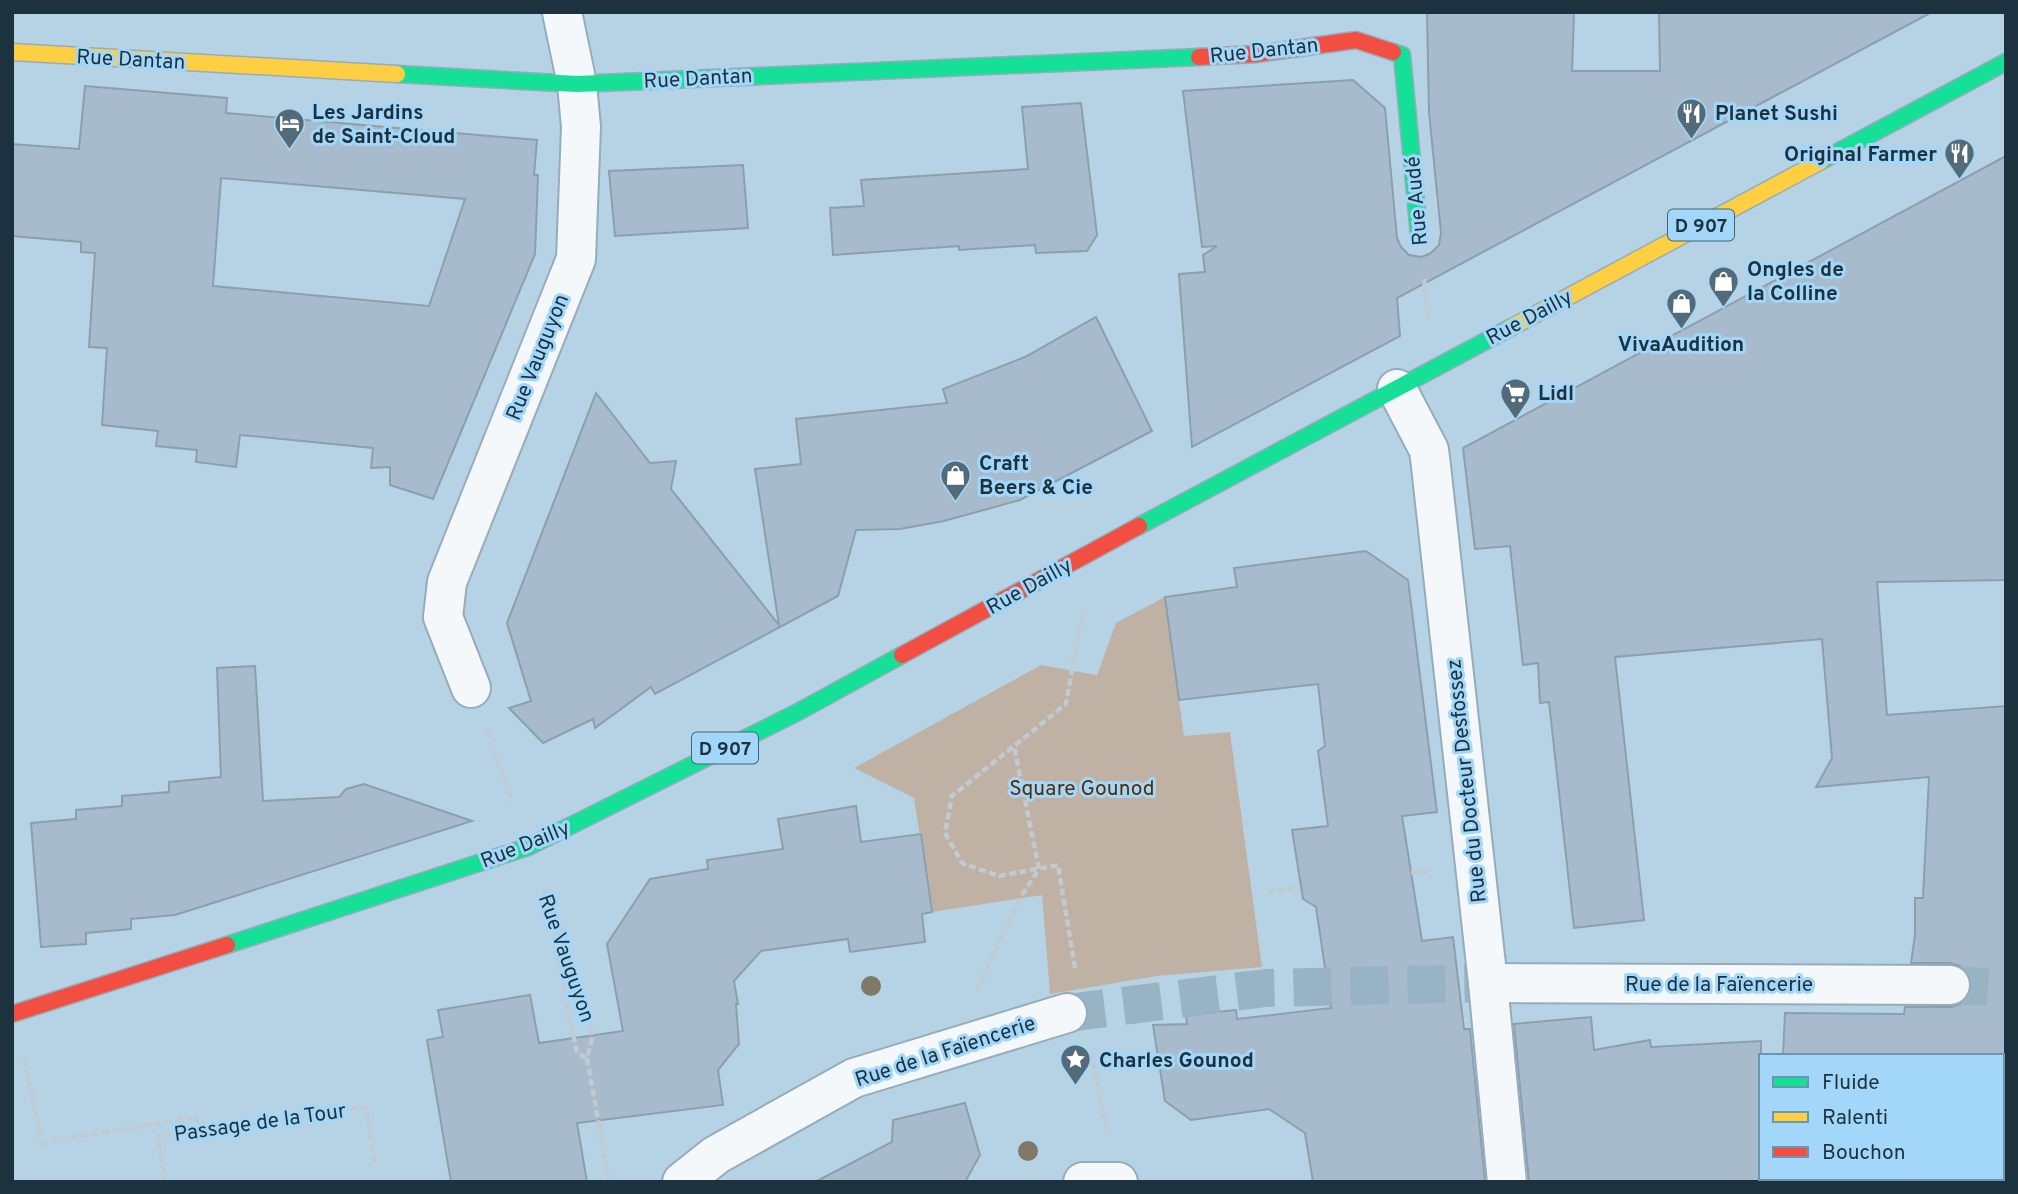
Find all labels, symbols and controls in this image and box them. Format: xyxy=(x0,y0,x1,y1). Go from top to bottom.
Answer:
street label: Rue Dantan xyxy=(1208,32,1320,71)
street label: Rue Dantan xyxy=(76,44,186,77)
street label: Rue Dantan xyxy=(643,63,753,96)
restaurant icon: Planet Sushi xyxy=(1675,96,1709,140)
place label: Les Jardins de Saint-Cloud xyxy=(312,100,455,151)
place label: Planet Sushi xyxy=(1715,101,1838,128)
hotel icon: Les Jardins de Saint-Cloud xyxy=(272,107,306,151)
restaurant icon: Original Farmer xyxy=(1943,137,1977,181)
place label: Original Farmer xyxy=(1784,142,1937,169)
street label: Rue Audé xyxy=(1400,155,1435,247)
road number: D 907 xyxy=(1668,210,1734,241)
place label: Ongles de la Colline xyxy=(1747,257,1844,308)
shop icon: Ongles de la Colline xyxy=(1707,264,1741,308)
street label: Rue Dailly xyxy=(1482,284,1578,352)
shop icon: VivaAudition xyxy=(1664,287,1698,331)
street label: Rue Vauguyon xyxy=(501,290,576,425)
place label: VivaAudition xyxy=(1618,332,1744,359)
supermarket icon: Lidl xyxy=(1498,376,1532,420)
place label: Lidl xyxy=(1538,381,1574,408)
place label: Craft Beers & Cie xyxy=(979,451,1093,502)
shop icon: Craft Beers & Cie xyxy=(939,458,973,502)
street label: Rue Dailly xyxy=(982,553,1077,622)
street label: Rue du Docteur Desfossez xyxy=(1441,658,1494,904)
road number: D 907 xyxy=(692,733,758,764)
park label: Square Gounod xyxy=(1009,776,1155,803)
street label: Rue Dailly xyxy=(477,815,574,876)
street label: Rue Vauguyon xyxy=(531,891,600,1026)
street label: Rue de la Faïencerie xyxy=(1625,972,1813,999)
street label: Rue de la Faïencerie xyxy=(852,1011,1039,1094)
place icon: Charles Gounod xyxy=(1059,1043,1093,1087)
place label: Charles Gounod xyxy=(1099,1048,1254,1075)
legend xyxy=(1759,1054,2004,1180)
text: Fluide xyxy=(1822,1070,1880,1097)
street label: Passage de la Tour xyxy=(172,1098,348,1149)
text: Ralenti xyxy=(1822,1105,1888,1132)
text: Bouchon xyxy=(1822,1140,1905,1167)

